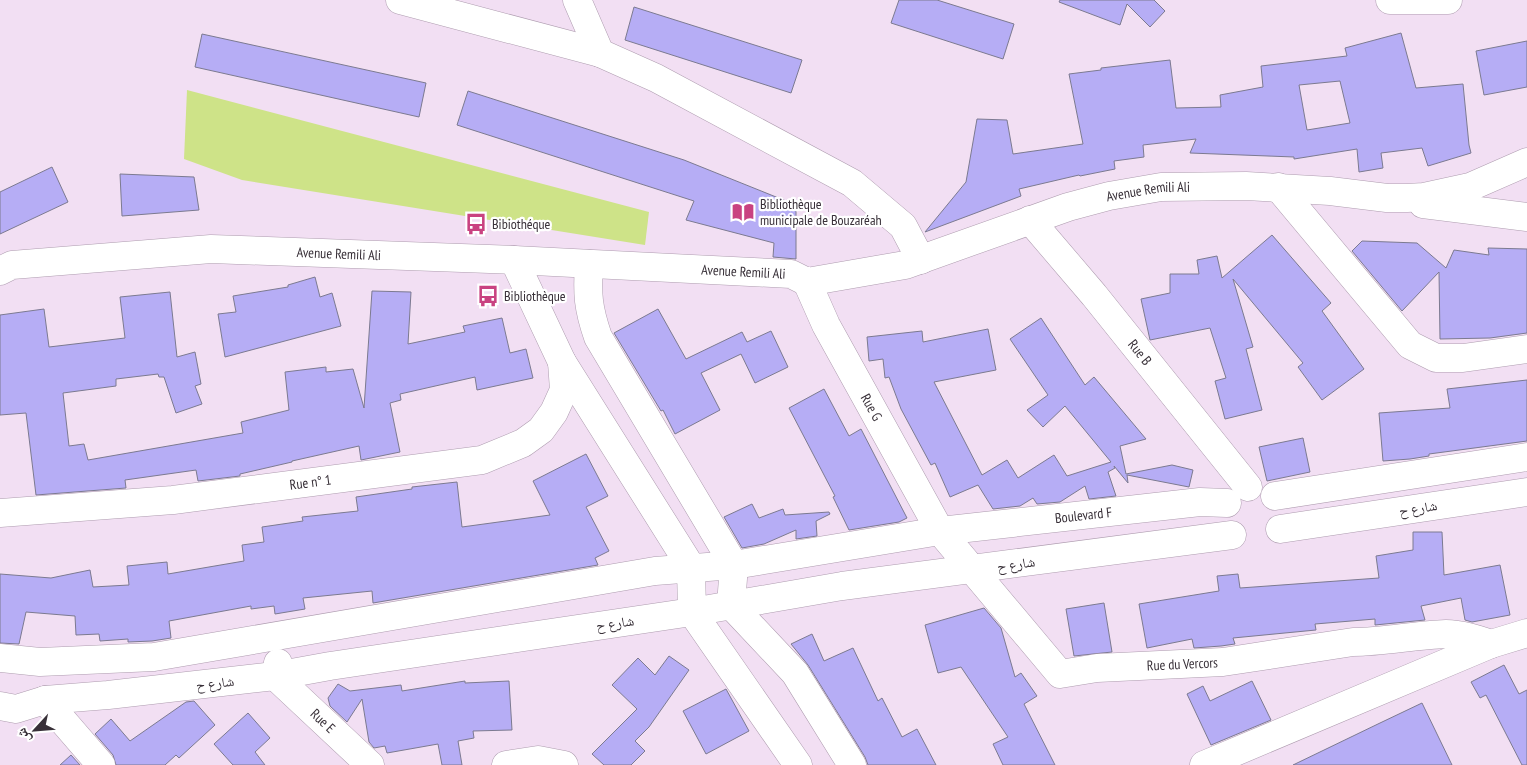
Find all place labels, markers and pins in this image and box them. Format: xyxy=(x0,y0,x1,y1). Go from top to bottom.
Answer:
place label: Bibliothèque municipale de Bouzaréah xyxy=(760,195,882,229)
library icon: Bibliothèque municipale de Bouzaréah xyxy=(730,199,756,225)
bus stop icon: Bibiothéque xyxy=(463,211,489,237)
place label: Bibiothéque xyxy=(492,215,551,233)
bus stop icon: Bibliothèque xyxy=(475,283,501,309)
place label: Bibliothèque xyxy=(504,287,566,305)

